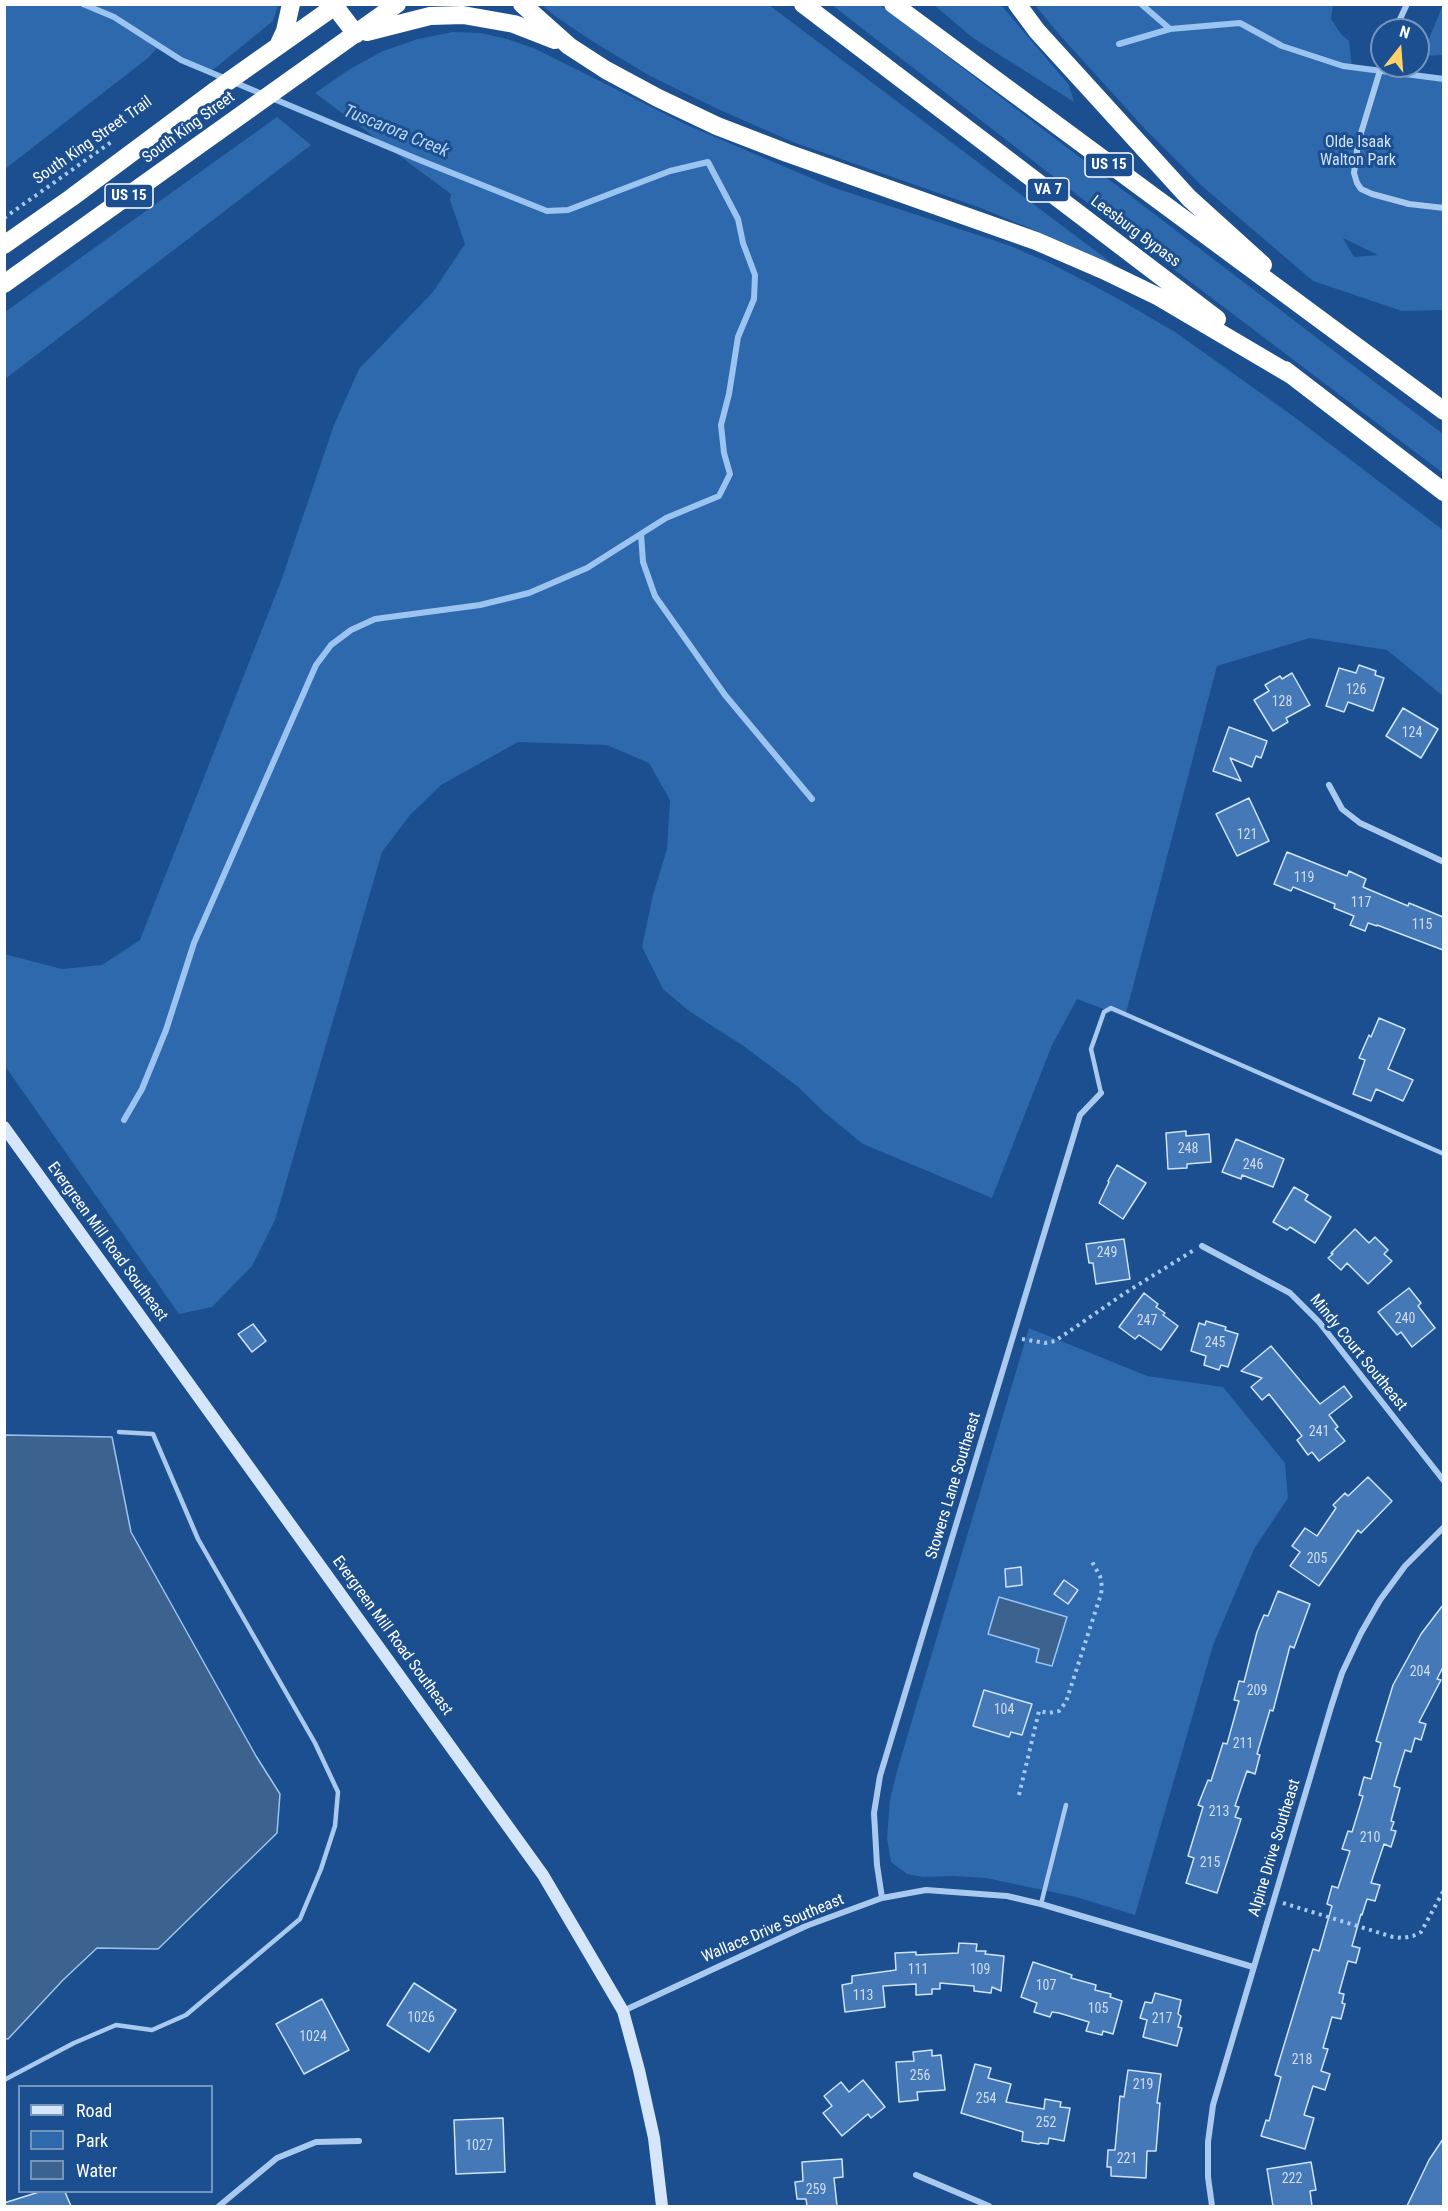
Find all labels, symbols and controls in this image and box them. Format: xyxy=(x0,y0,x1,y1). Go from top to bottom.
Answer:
north arrow xyxy=(1370,18,1430,78)
text: N xyxy=(1397,22,1412,43)
street label: South King Street xyxy=(139,88,239,168)
street label: South King Street Trail xyxy=(30,93,156,189)
water label: Tuscarora Creek xyxy=(340,101,452,163)
park label: Olde Isaak Walton Park xyxy=(1320,133,1396,171)
road number: US 15 xyxy=(1085,153,1133,177)
road number: VA 7 xyxy=(1027,178,1069,202)
road number: US 15 xyxy=(105,184,153,208)
street label: Leesburg Bypass xyxy=(1086,192,1184,272)
house number: 126 xyxy=(1346,682,1366,698)
house number: 128 xyxy=(1272,694,1292,710)
house number: 124 xyxy=(1402,725,1422,741)
house number: 121 xyxy=(1237,827,1257,843)
house number: 119 xyxy=(1294,870,1314,886)
house number: 117 xyxy=(1351,895,1371,911)
house number: 115 xyxy=(1412,917,1432,933)
house number: 248 xyxy=(1178,1141,1198,1157)
house number: 246 xyxy=(1243,1157,1263,1173)
street label: Evergreen Mill Road Southeast xyxy=(43,1159,171,1325)
house number: 249 xyxy=(1097,1245,1117,1261)
street label: Mindy Court Southeast xyxy=(1305,1291,1411,1415)
house number: 240 xyxy=(1395,1311,1415,1327)
house number: 247 xyxy=(1137,1313,1157,1329)
house number: 245 xyxy=(1205,1335,1225,1351)
street label: Stowers Lane Southeast xyxy=(923,1410,985,1562)
house number: 241 xyxy=(1309,1424,1329,1440)
house number: 205 xyxy=(1307,1551,1327,1567)
street label: Evergreen Mill Road Southeast xyxy=(328,1553,456,1719)
house number: 204 xyxy=(1410,1664,1430,1680)
house number: 209 xyxy=(1247,1683,1267,1699)
house number: 104 xyxy=(994,1702,1014,1718)
house number: 211 xyxy=(1233,1736,1253,1752)
street label: Alpine Drive Southeast xyxy=(1245,1777,1305,1919)
house number: 213 xyxy=(1209,1804,1229,1820)
house number: 210 xyxy=(1360,1830,1380,1846)
house number: 215 xyxy=(1200,1855,1220,1871)
street label: Wallace Drive Southeast xyxy=(699,1890,847,1968)
house number: 111 xyxy=(908,1962,928,1978)
house number: 109 xyxy=(970,1962,990,1978)
house number: 107 xyxy=(1036,1978,1056,1994)
house number: 113 xyxy=(853,1988,873,2004)
house number: 105 xyxy=(1088,2001,1108,2017)
house number: 1026 xyxy=(407,2010,435,2026)
house number: 217 xyxy=(1152,2011,1172,2027)
house number: 1024 xyxy=(299,2029,327,2045)
house number: 218 xyxy=(1292,2052,1312,2068)
house number: 256 xyxy=(910,2068,930,2084)
house number: 219 xyxy=(1133,2077,1153,2093)
legend xyxy=(18,2085,213,2193)
house number: 254 xyxy=(976,2091,996,2107)
text: Road xyxy=(76,2100,112,2121)
house number: 252 xyxy=(1036,2115,1056,2131)
text: Park xyxy=(76,2130,108,2151)
house number: 1027 xyxy=(465,2138,493,2154)
house number: 221 xyxy=(1117,2151,1137,2167)
text: Water xyxy=(76,2160,117,2181)
house number: 222 xyxy=(1282,2171,1302,2187)
house number: 259 xyxy=(806,2182,826,2198)

